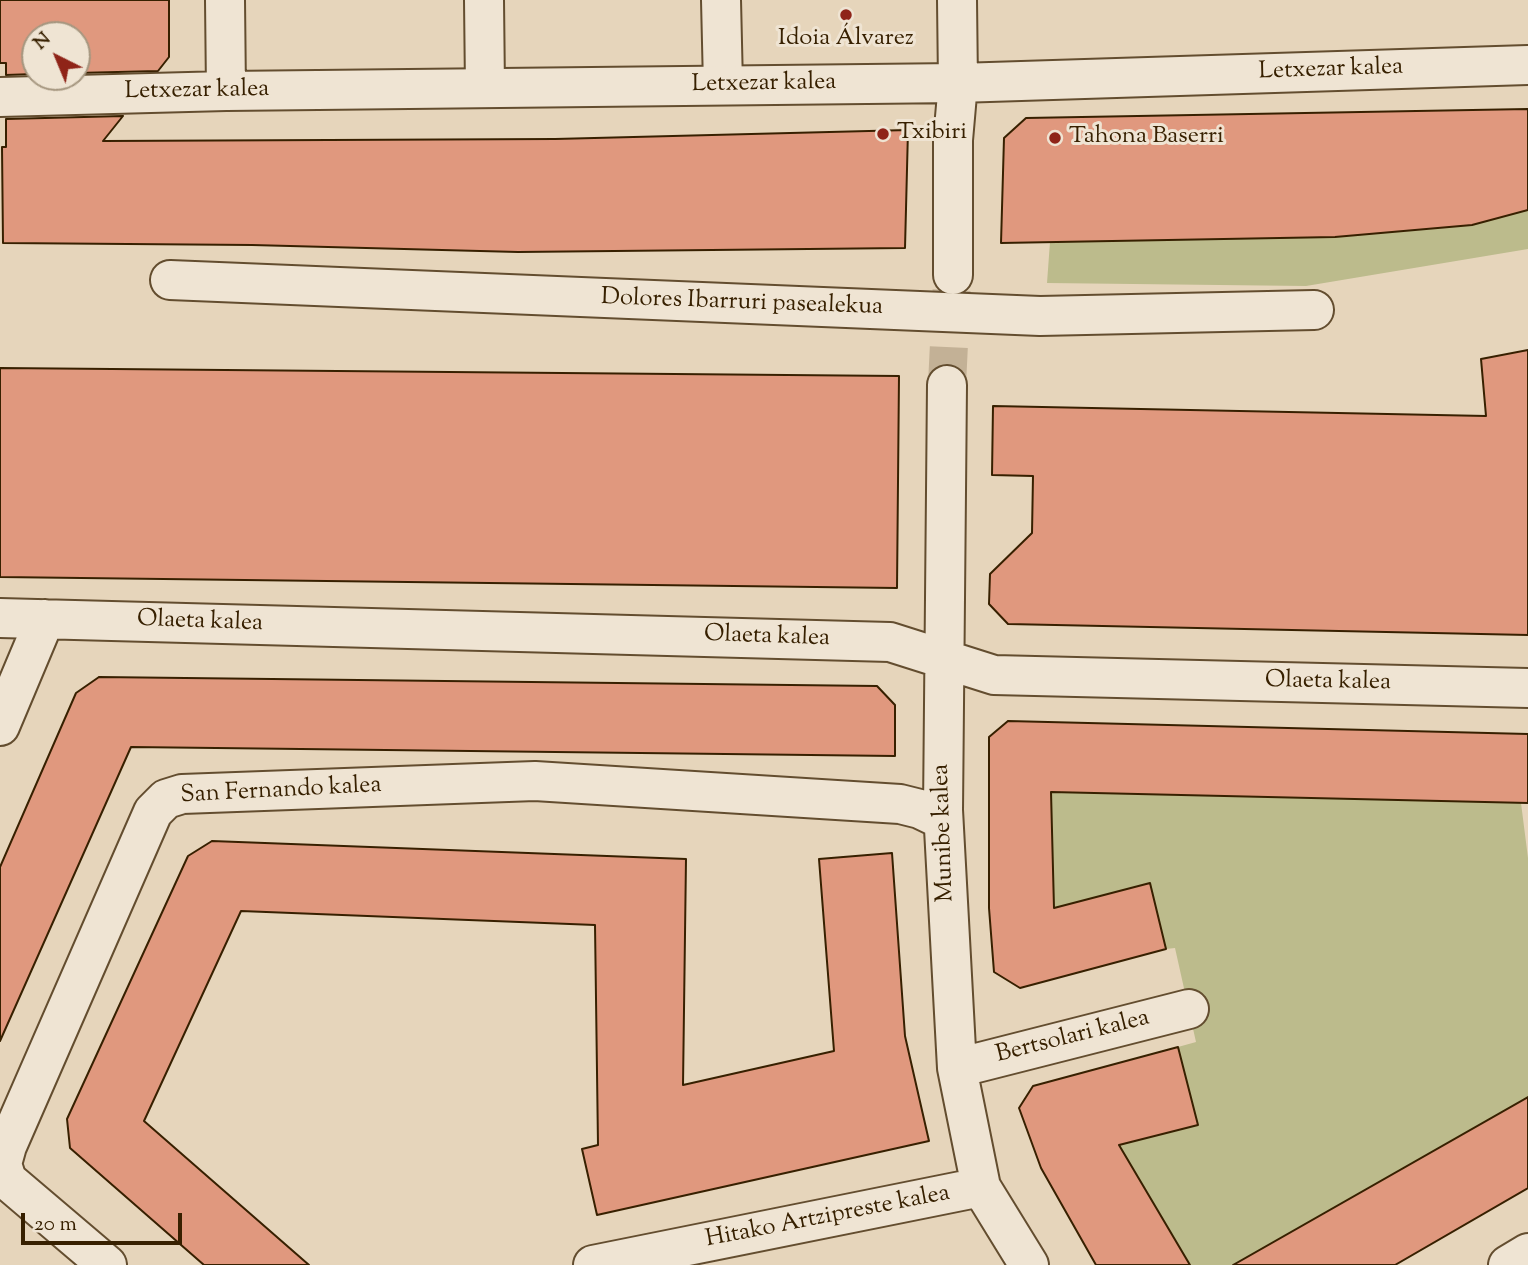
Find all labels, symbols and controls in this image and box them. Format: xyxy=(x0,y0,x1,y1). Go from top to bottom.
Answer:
marker: Idoia Álvarez xyxy=(838,7,854,23)
north arrow xyxy=(21,21,91,91)
place label: Idoia Álvarez xyxy=(778,26,914,54)
text: N xyxy=(28,27,57,57)
street label: Letxezar kalea xyxy=(1258,54,1404,88)
street label: Letxezar kalea xyxy=(691,69,837,101)
street label: Letxezar kalea xyxy=(124,76,270,108)
place label: Txibiri xyxy=(897,120,967,148)
place label: Tahona Baserri xyxy=(1069,124,1224,152)
marker: Txibiri xyxy=(875,126,891,142)
marker: Tahona Baserri xyxy=(1047,130,1063,146)
street label: Dolores Ibarruri pasealekua xyxy=(600,285,884,323)
street label: Olaeta kalea xyxy=(136,606,264,640)
street label: Olaeta kalea xyxy=(703,621,831,655)
street label: Olaeta kalea xyxy=(1265,668,1391,698)
street label: Munibe kalea xyxy=(928,763,962,903)
street label: San Fernando kalea xyxy=(180,772,382,812)
street label: Bertsolari kalea xyxy=(993,1005,1153,1071)
street label: Hitako Artzipreste kalea xyxy=(703,1180,953,1256)
scale bar xyxy=(24,1198,186,1242)
text: 20 m xyxy=(34,1210,77,1240)

